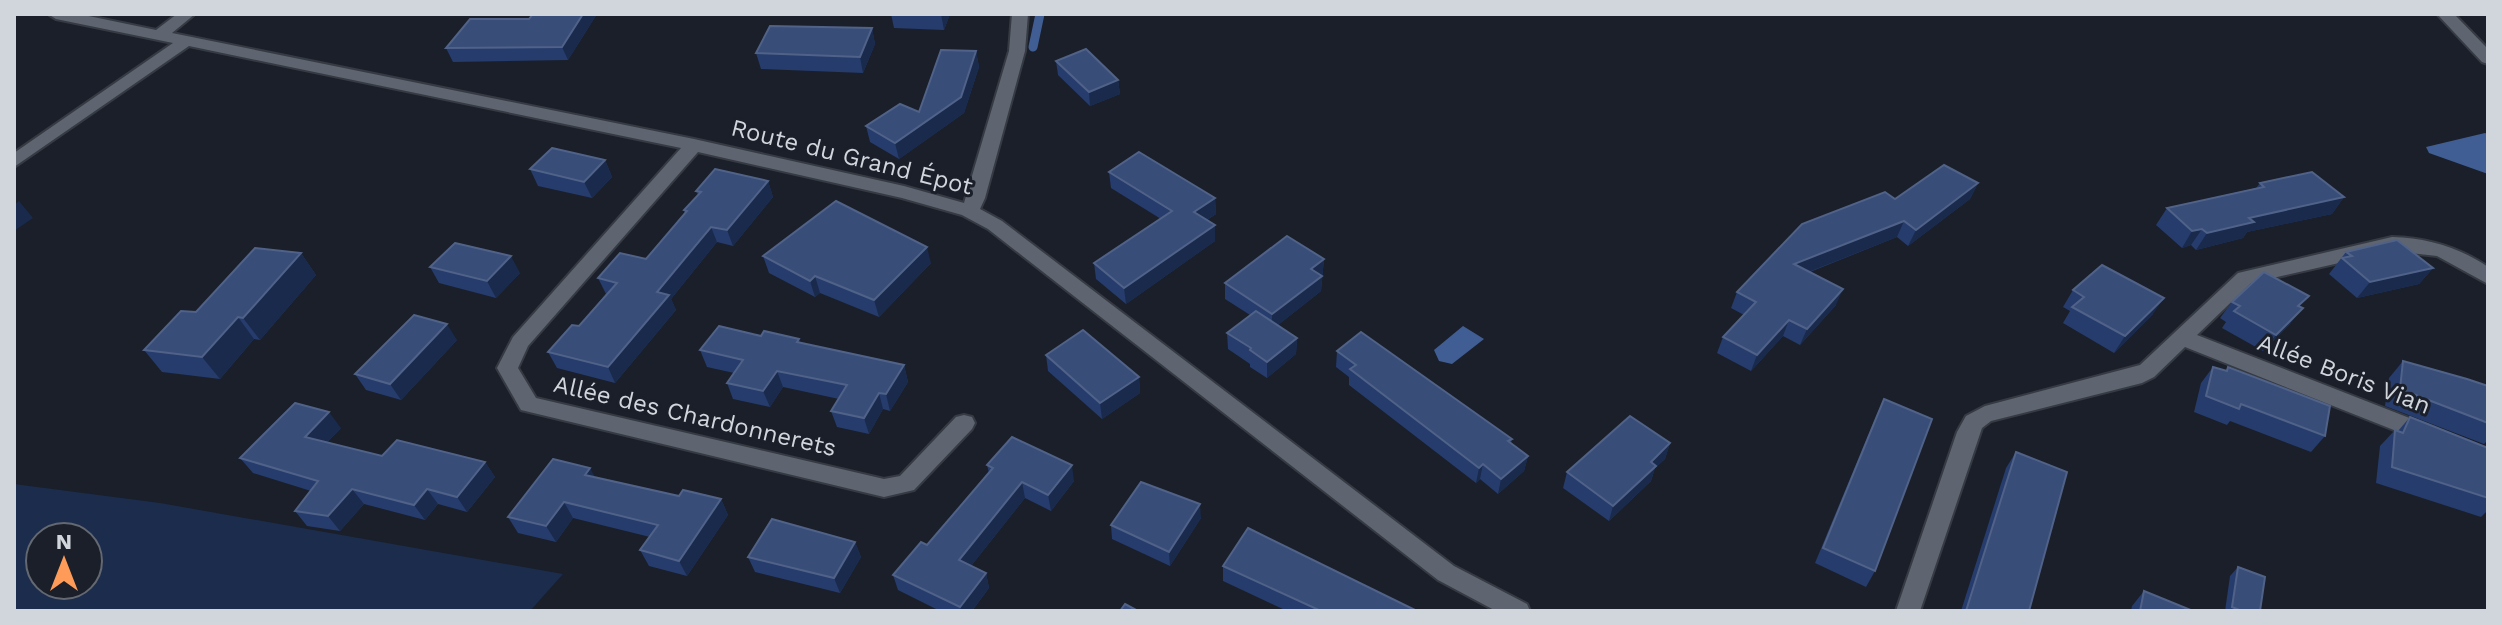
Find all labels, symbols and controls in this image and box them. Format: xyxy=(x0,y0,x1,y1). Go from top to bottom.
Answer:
street label: Route du Grand Épot xyxy=(728,113,976,201)
street label: Allée Boris Vian xyxy=(2254,328,2434,420)
street label: Allée des Chardonnerets xyxy=(551,370,839,462)
north arrow xyxy=(24,521,104,601)
text: N xyxy=(56,529,72,554)

